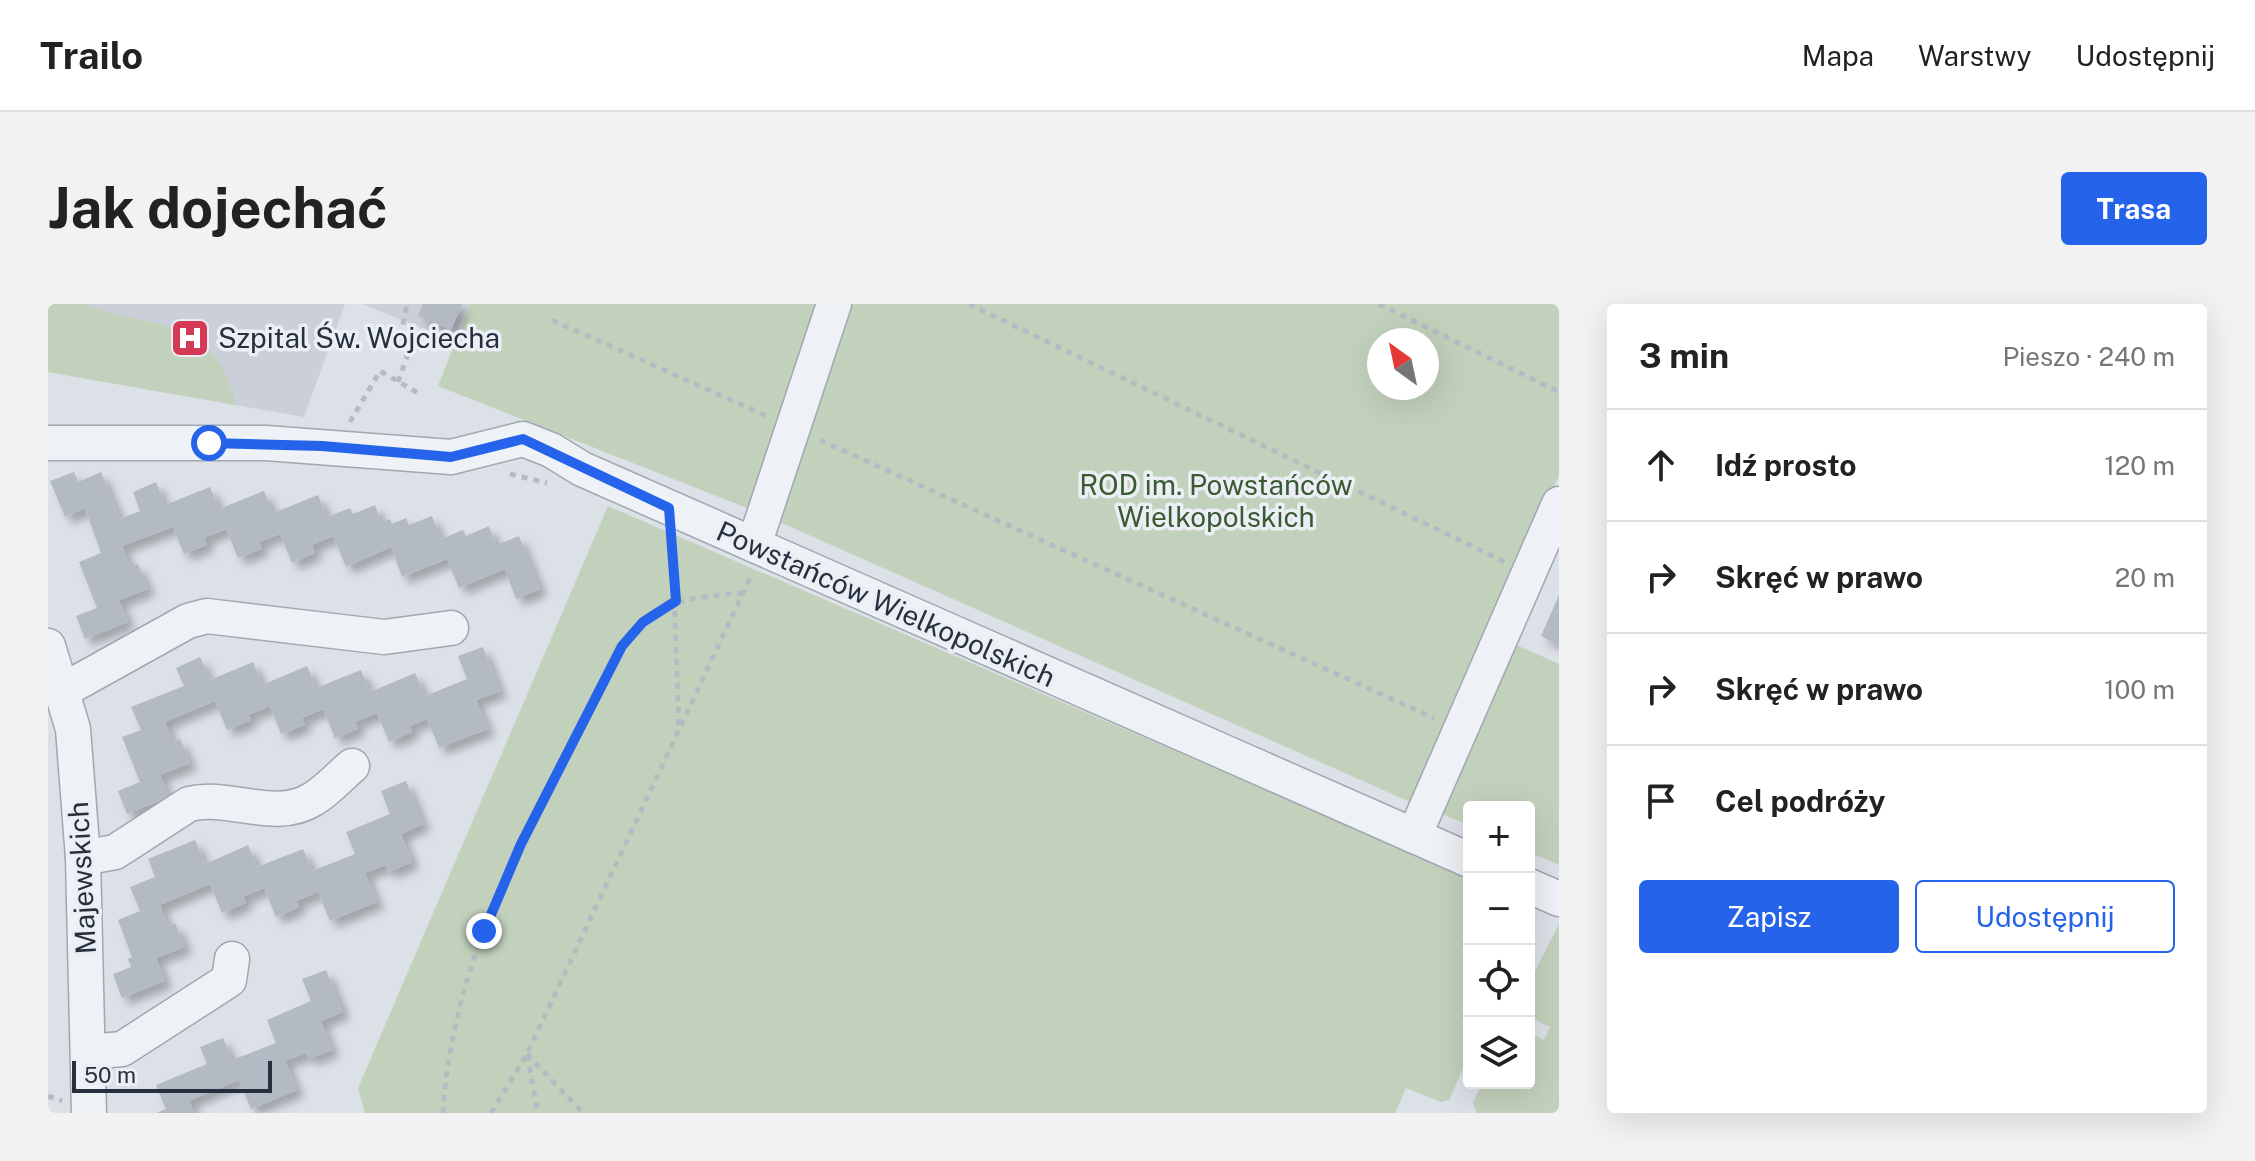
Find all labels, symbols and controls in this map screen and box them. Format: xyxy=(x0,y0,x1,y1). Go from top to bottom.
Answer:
text: Trailo xyxy=(40,33,143,78)
text: Mapa xyxy=(1802,39,1874,72)
text: Warstwy xyxy=(1918,39,2032,72)
text: Udostępnij xyxy=(2076,39,2215,72)
button: Trasa xyxy=(2061,172,2207,245)
text: Jak dojechać xyxy=(48,175,388,241)
hospital icon: Szpital Św. Wojciecha xyxy=(169,317,211,359)
place label: Szpital Św. Wojciecha xyxy=(218,321,500,354)
north arrow xyxy=(1367,328,1439,400)
text: 3 min xyxy=(1639,336,1729,376)
text: Pieszo · 240 m xyxy=(2002,341,2175,372)
route start xyxy=(191,425,227,461)
icon: ahead xyxy=(1639,443,1683,487)
text: Idź prosto xyxy=(1715,447,1856,483)
text: 120 m xyxy=(2104,450,2175,481)
park label: ROD im. Powstańców Wielkopolskich xyxy=(1079,468,1353,533)
street label: Powstańców Wielkopolskich xyxy=(712,514,1061,693)
icon: right xyxy=(1639,555,1683,599)
text: Skręć w prawo xyxy=(1715,559,1923,595)
text: 20 m xyxy=(2115,562,2175,593)
icon: right xyxy=(1639,667,1683,711)
text: Skręć w prawo xyxy=(1715,671,1923,707)
text: 100 m xyxy=(2104,674,2175,705)
icon: arrive xyxy=(1639,779,1683,823)
text: Cel podróży xyxy=(1715,783,1885,819)
street label: Majewskich xyxy=(61,801,102,955)
map controls xyxy=(1463,801,1535,1089)
button: + xyxy=(1463,801,1535,873)
button: − xyxy=(1463,873,1535,945)
button: Zapisz xyxy=(1639,880,1899,953)
button: Udostępnij xyxy=(1915,880,2175,953)
route end xyxy=(466,913,502,949)
button: locate xyxy=(1463,945,1535,1017)
button: layers xyxy=(1463,1017,1535,1089)
scale bar xyxy=(72,1057,272,1093)
text: 50 m xyxy=(84,1062,136,1088)

